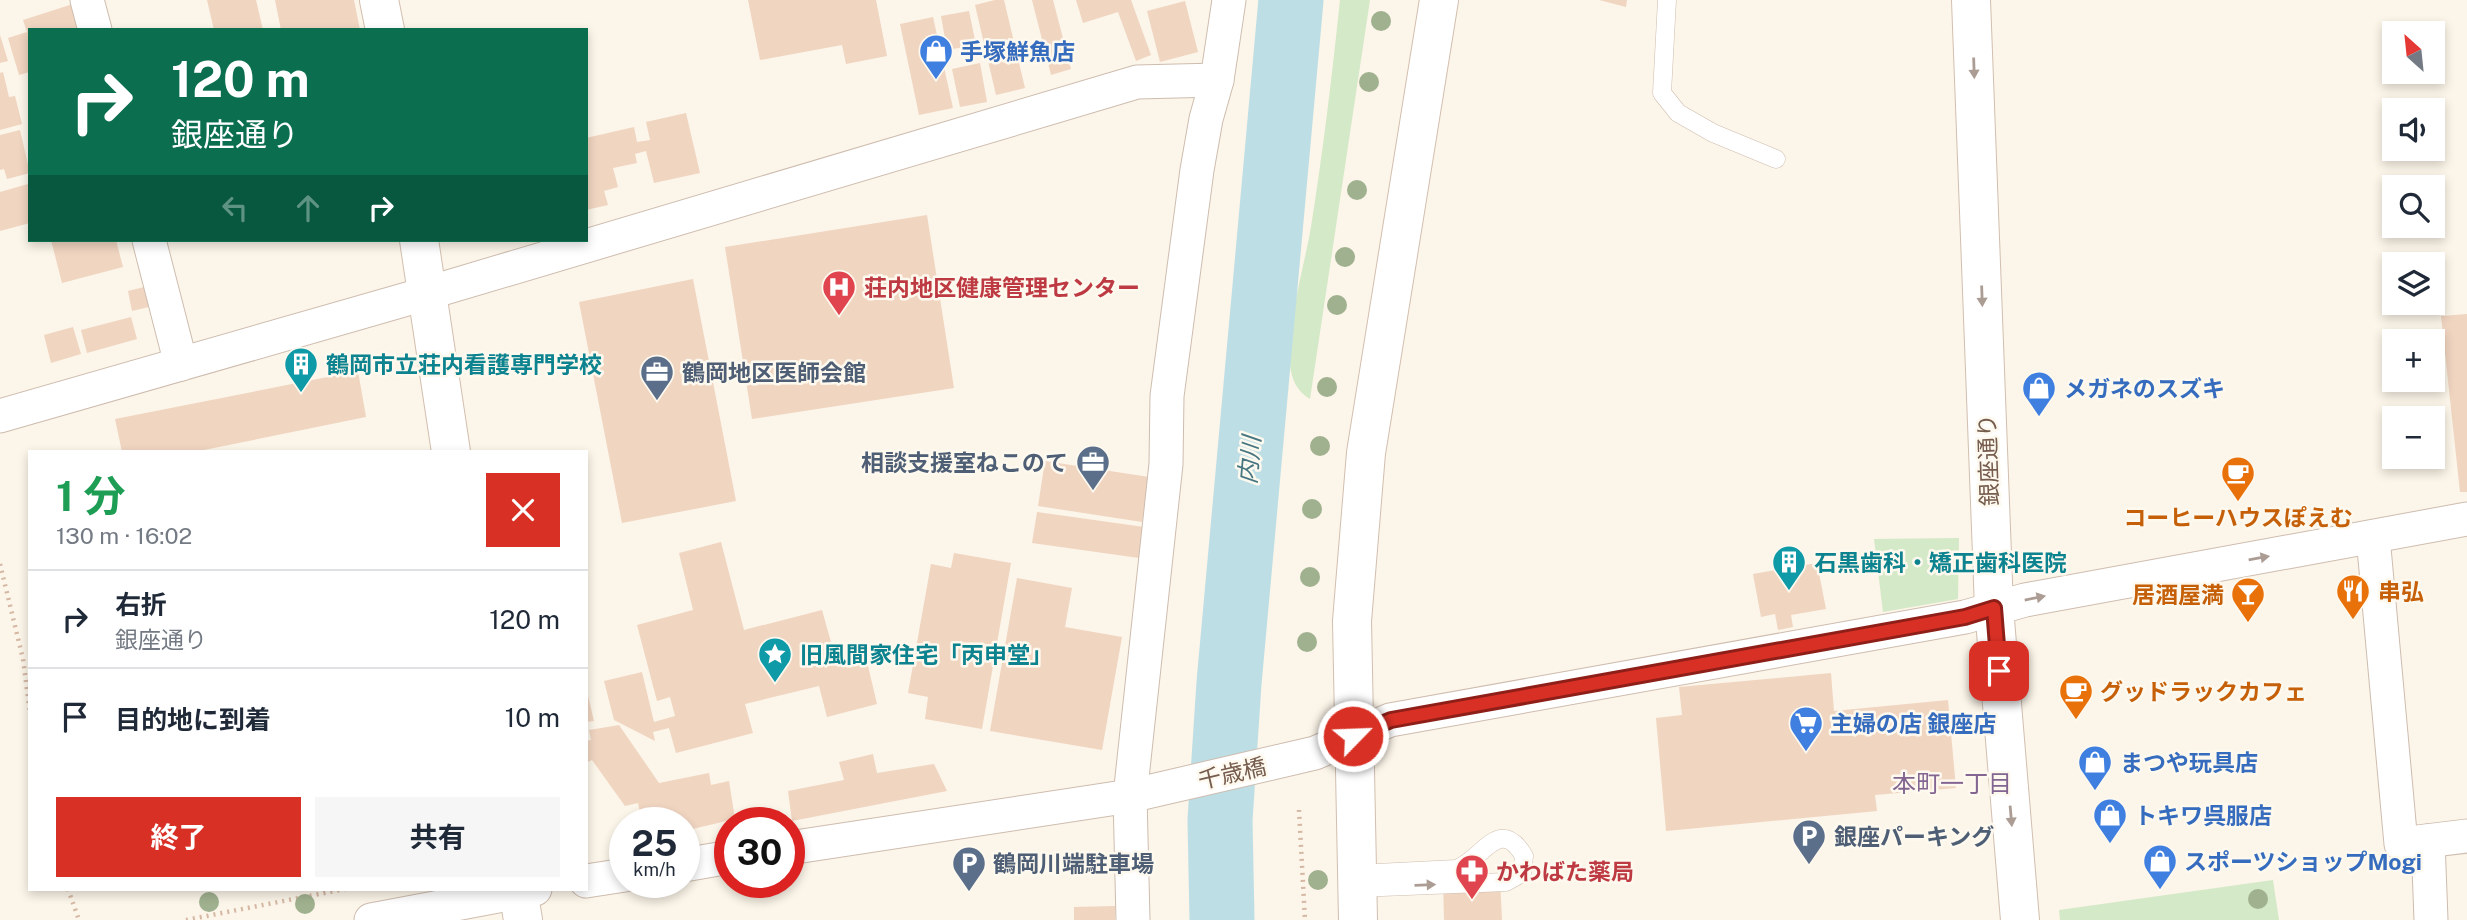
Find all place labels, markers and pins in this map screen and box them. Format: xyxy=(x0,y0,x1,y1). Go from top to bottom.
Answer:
shop icon: 手塚鮮魚店 xyxy=(917,32,955,81)
place label: 手塚鮮魚店 xyxy=(960,38,1075,65)
hospital icon: 荘内地区健康管理センター xyxy=(820,268,858,317)
place label: 荘内地区健康管理センター xyxy=(864,274,1140,301)
building icon: 鶴岡市立荘内看護専門学校 xyxy=(282,345,320,394)
place label: 鶴岡市立荘内看護専門学校 xyxy=(326,351,602,378)
office icon: 鶴岡地区医師会館 xyxy=(638,353,676,402)
place label: 鶴岡地区医師会館 xyxy=(682,359,866,386)
shop icon: メガネのスズキ xyxy=(2020,369,2058,418)
place label: メガネのスズキ xyxy=(2064,375,2225,402)
office icon: 相談支援室ねこのて xyxy=(1074,443,1112,492)
place label: 相談支援室ねこのて xyxy=(861,449,1068,476)
cafe icon: コーヒーハウスぽえむ xyxy=(2219,454,2257,503)
place label: コーヒーハウスぽえむ xyxy=(2123,504,2353,531)
building icon: 石黒歯科・矯正歯科医院 xyxy=(1770,543,1808,592)
place label: 石黒歯科・矯正歯科医院 xyxy=(1814,549,2067,576)
restaurant icon: 串弘 xyxy=(2334,572,2372,621)
bar icon: 居酒屋満 xyxy=(2229,575,2267,624)
place label: 串弘 xyxy=(2378,578,2424,605)
place label: 居酒屋満 xyxy=(2132,581,2224,608)
place icon: 旧風間家住宅「丙申堂」 xyxy=(756,635,794,684)
place label: 旧風間家住宅「丙申堂」 xyxy=(800,641,1053,668)
pin xyxy=(1969,641,2029,701)
cafe icon: グッドラックカフェ xyxy=(2057,672,2095,721)
place label: グッドラックカフェ xyxy=(2100,678,2307,705)
supermarket icon: 主婦の店 銀座店 xyxy=(1787,704,1825,753)
place label: 主婦の店 銀座店 xyxy=(1830,710,1996,737)
shop icon: まつや玩具店 xyxy=(2076,743,2114,792)
place label: まつや玩具店 xyxy=(2120,749,2258,776)
shop icon: トキワ呉服店 xyxy=(2091,796,2129,845)
place label: トキワ呉服店 xyxy=(2134,802,2272,829)
parking icon: 銀座パーキング xyxy=(1790,817,1828,866)
place label: 銀座パーキング xyxy=(1834,823,1994,850)
shop icon: スポーツショップMogi xyxy=(2141,842,2179,891)
parking icon: 鶴岡川端駐車場 xyxy=(950,844,988,893)
place label: スポーツショップMogi xyxy=(2184,848,2422,875)
place label: 鶴岡川端駐車場 xyxy=(993,850,1154,877)
pharmacy icon: かわばた薬局 xyxy=(1453,852,1491,901)
place label: かわばた薬局 xyxy=(1496,858,1634,885)

